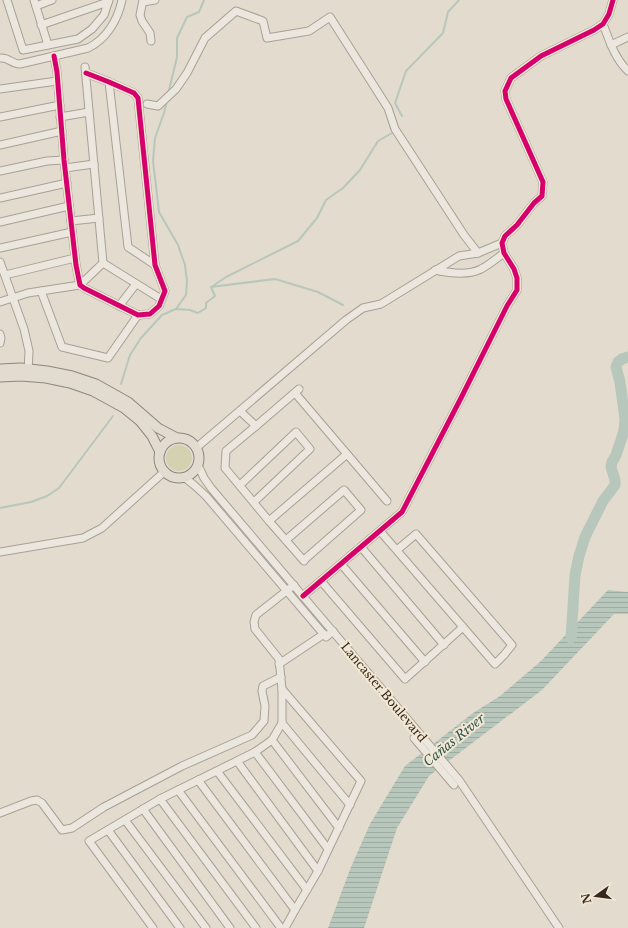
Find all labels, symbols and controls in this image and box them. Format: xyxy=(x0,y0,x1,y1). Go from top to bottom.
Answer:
street label: Lancaster Boulevard xyxy=(338,639,430,745)
water label: Cañas River xyxy=(420,709,489,770)
north arrow xyxy=(576,876,616,916)
text: N xyxy=(578,891,594,905)

